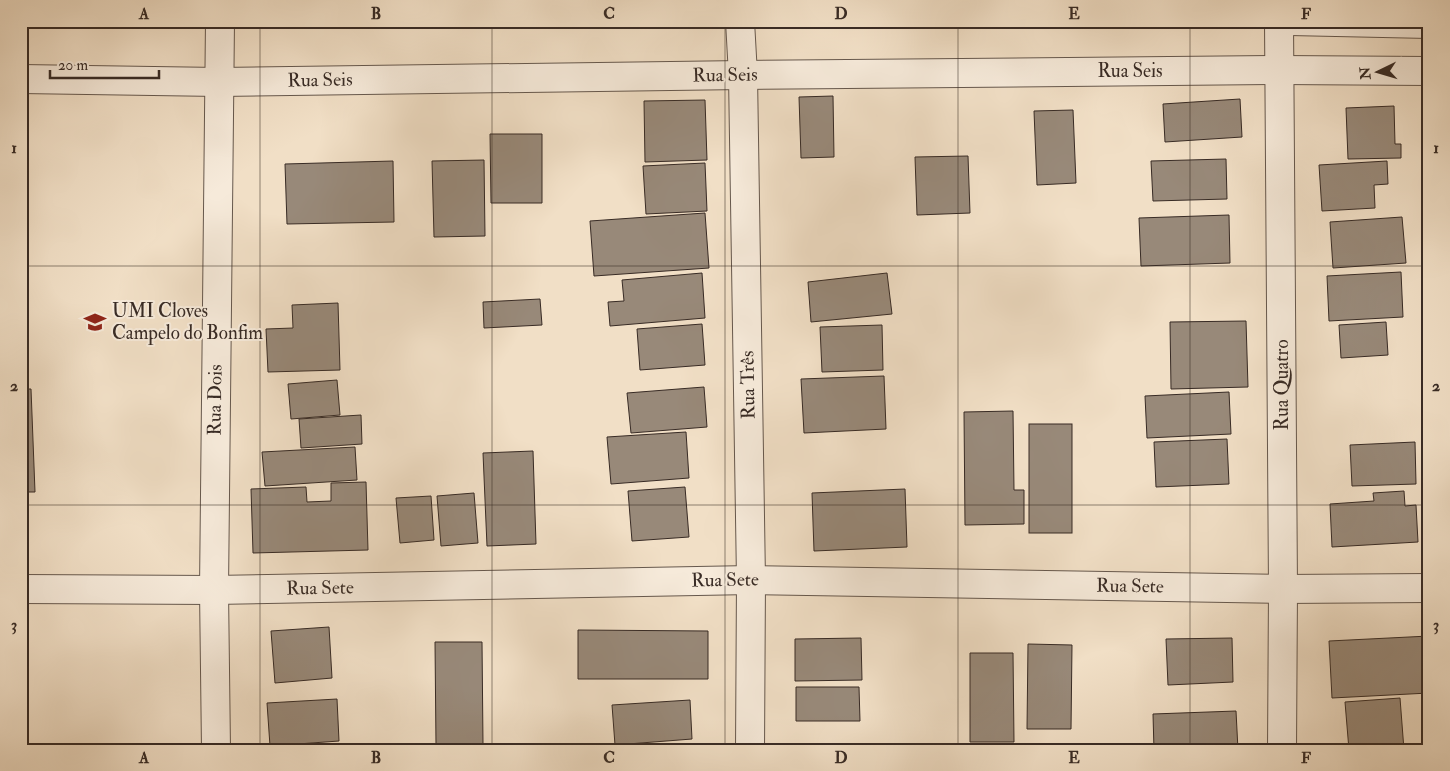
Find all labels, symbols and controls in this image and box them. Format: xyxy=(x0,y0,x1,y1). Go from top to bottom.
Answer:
text: A xyxy=(138,4,150,24)
text: B xyxy=(371,4,381,24)
text: C xyxy=(603,4,615,24)
text: D xyxy=(834,4,848,24)
text: E xyxy=(1068,4,1080,24)
text: F xyxy=(1301,4,1311,24)
scale bar xyxy=(50,48,159,80)
north arrow xyxy=(1352,48,1402,98)
text: 20 m xyxy=(58,56,88,75)
street label: Rua Seis xyxy=(1097,59,1163,83)
street label: Rua Seis xyxy=(692,62,758,88)
text: N xyxy=(1356,66,1375,81)
street label: Rua Seis xyxy=(287,67,353,93)
text: 1 xyxy=(11,138,17,158)
text: 1 xyxy=(1433,138,1439,158)
place label: UMI Cloves Campelo do Bonfim xyxy=(112,299,263,346)
school or university icon: UMI Cloves Campelo do Bonfim xyxy=(82,309,108,335)
street label: Rua Quatro xyxy=(1270,339,1294,431)
street label: Rua Três xyxy=(735,351,761,419)
street label: Rua Dois xyxy=(202,364,228,436)
text: 2 xyxy=(10,376,18,396)
text: 2 xyxy=(1432,376,1440,396)
street label: Rua Sete xyxy=(691,567,759,593)
street label: Rua Sete xyxy=(1096,573,1164,599)
street label: Rua Sete xyxy=(286,575,354,601)
text: 3 xyxy=(11,615,17,635)
text: 3 xyxy=(1433,615,1439,635)
text: A xyxy=(138,748,150,768)
text: B xyxy=(371,748,381,768)
text: C xyxy=(603,748,615,768)
text: D xyxy=(834,748,848,768)
text: E xyxy=(1068,748,1080,768)
text: F xyxy=(1301,748,1311,768)

